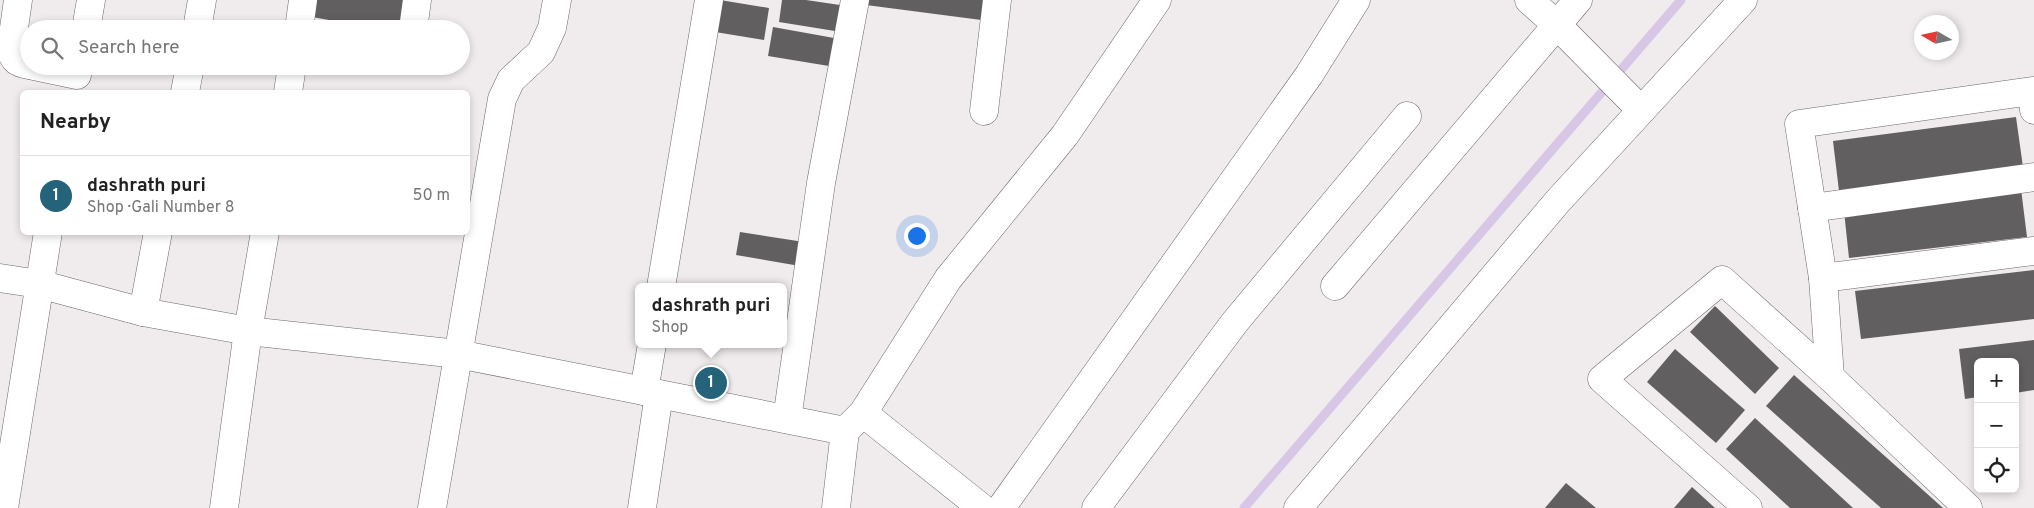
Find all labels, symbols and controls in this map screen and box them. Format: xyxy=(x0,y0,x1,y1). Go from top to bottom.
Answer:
north arrow xyxy=(1914,15,1959,60)
search box xyxy=(20,20,470,75)
icon: search xyxy=(38,34,66,62)
text: Search here xyxy=(78,36,180,60)
text: Nearby xyxy=(40,109,111,136)
text: dashrath puri xyxy=(87,174,206,198)
text: 1 xyxy=(53,186,59,206)
text: 50 m xyxy=(413,186,450,206)
text: Shop · Gali Number 8 xyxy=(87,198,234,218)
your location xyxy=(904,223,930,249)
popup xyxy=(635,283,787,348)
text: dashrath puri xyxy=(652,294,770,318)
text: Shop xyxy=(652,318,688,338)
map controls xyxy=(1974,358,2019,493)
button: + xyxy=(1974,358,2019,403)
pin: 1 xyxy=(695,364,727,402)
button: − xyxy=(1974,403,2019,448)
button: locate xyxy=(1974,448,2019,493)

